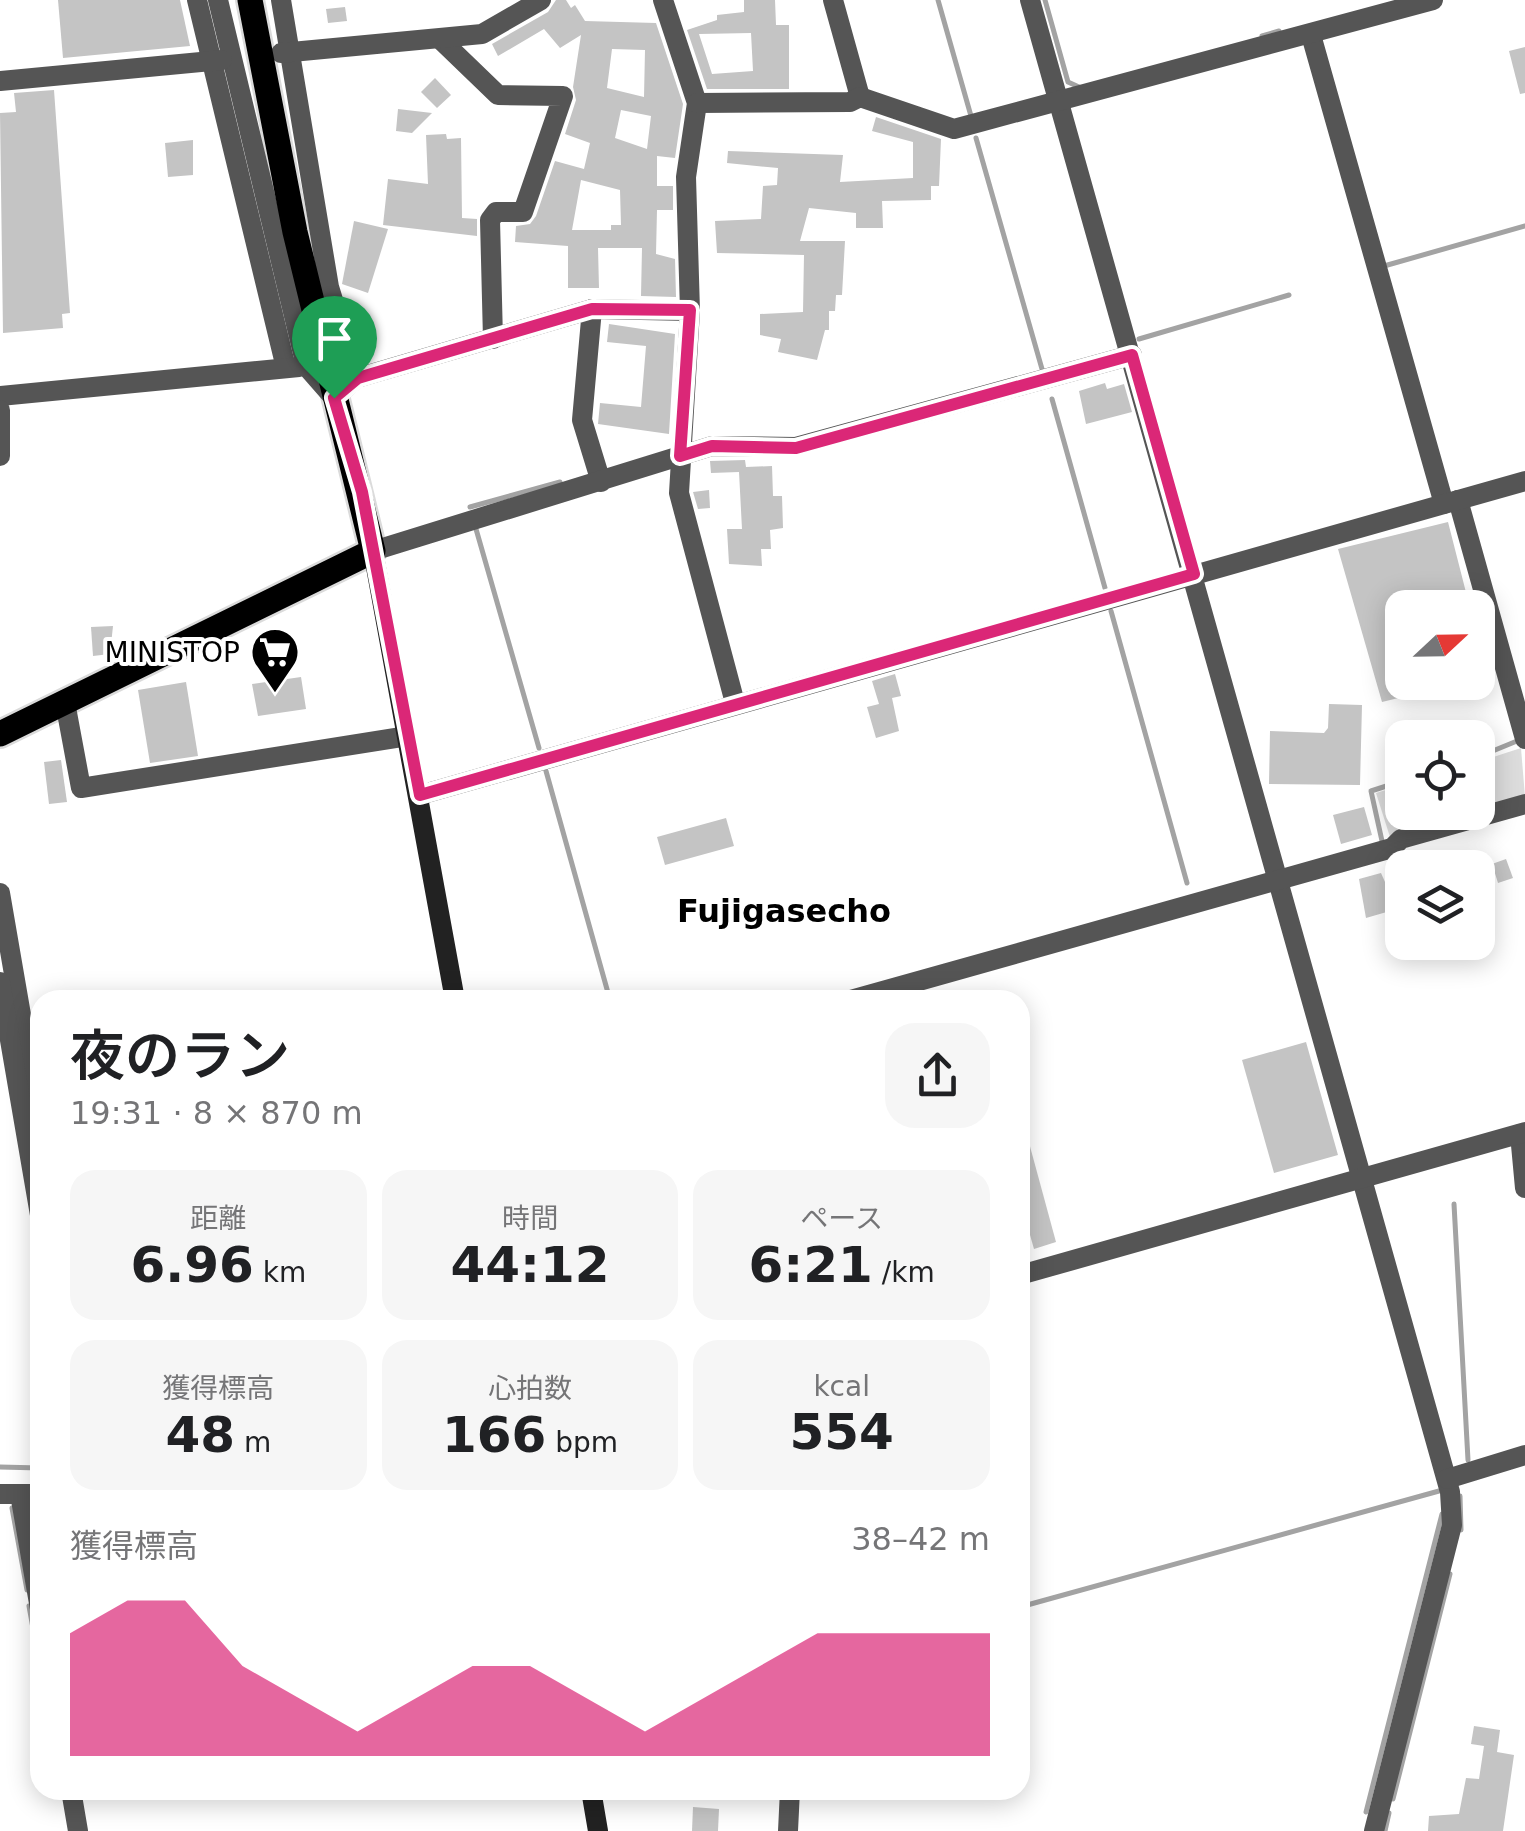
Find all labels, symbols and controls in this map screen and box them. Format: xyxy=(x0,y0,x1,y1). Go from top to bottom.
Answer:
pin xyxy=(292,296,377,399)
icon: arrive xyxy=(307,311,362,366)
north arrow xyxy=(1385,590,1495,700)
map controls xyxy=(1385,590,1495,960)
supermarket icon: MINISTOP xyxy=(249,626,301,694)
place label: MINISTOP xyxy=(105,636,240,669)
button: locate xyxy=(1385,720,1495,830)
button: layers xyxy=(1385,850,1495,960)
district label: Fujigasecho xyxy=(677,892,891,930)
button: share xyxy=(885,1023,990,1128)
text: 夜のラン xyxy=(70,1024,290,1088)
text: 19:31 · 8 × 870 m xyxy=(70,1094,363,1132)
text: 距離 xyxy=(190,1202,246,1235)
text: 時間 xyxy=(502,1202,558,1235)
text: ペース xyxy=(800,1202,883,1235)
text: 6.96 xyxy=(130,1236,254,1294)
text: 44:12 xyxy=(450,1236,610,1294)
text: 6:21 xyxy=(749,1236,873,1294)
text: km xyxy=(254,1256,306,1289)
text: /km xyxy=(873,1256,935,1289)
text: kcal xyxy=(813,1370,870,1403)
text: 獲得標高 xyxy=(162,1372,274,1405)
text: 心拍数 xyxy=(488,1372,572,1405)
text: 554 xyxy=(789,1403,894,1461)
text: 48 xyxy=(165,1406,235,1464)
text: 166 xyxy=(442,1406,546,1464)
text: m xyxy=(235,1426,271,1459)
text: bpm xyxy=(546,1426,618,1459)
text: 38–42 m xyxy=(851,1520,990,1558)
text: 獲得標高 xyxy=(70,1527,198,1565)

